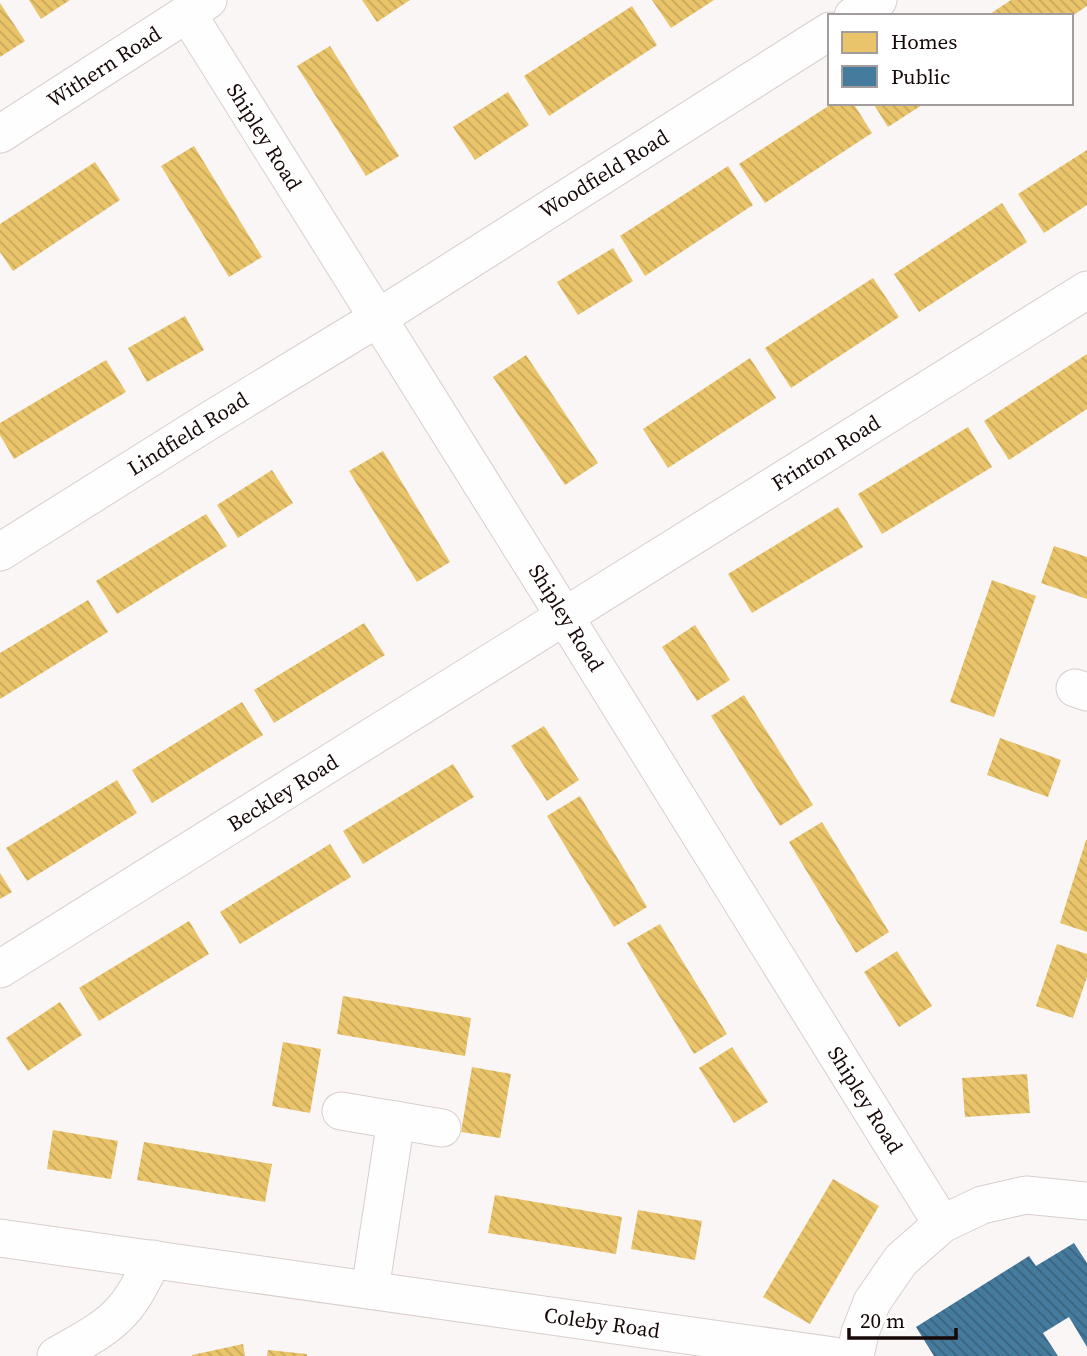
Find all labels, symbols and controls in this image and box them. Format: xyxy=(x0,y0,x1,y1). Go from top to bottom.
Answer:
legend xyxy=(828,14,1073,105)
street label: Withern Road xyxy=(41,19,166,114)
text: Homes xyxy=(891,27,957,56)
text: Public xyxy=(891,62,950,91)
street label: Shipley Road xyxy=(220,78,309,196)
street label: Woodfield Road xyxy=(533,122,674,225)
street label: Lindfield Road xyxy=(122,385,254,482)
street label: Frinton Road xyxy=(766,408,886,497)
street label: Shipley Road xyxy=(522,559,611,677)
street label: Beckley Road xyxy=(222,747,344,838)
street label: Shipley Road xyxy=(821,1041,910,1159)
scale bar xyxy=(849,1296,956,1340)
street label: Coleby Road xyxy=(542,1300,662,1345)
text: 20 m xyxy=(860,1306,905,1335)

